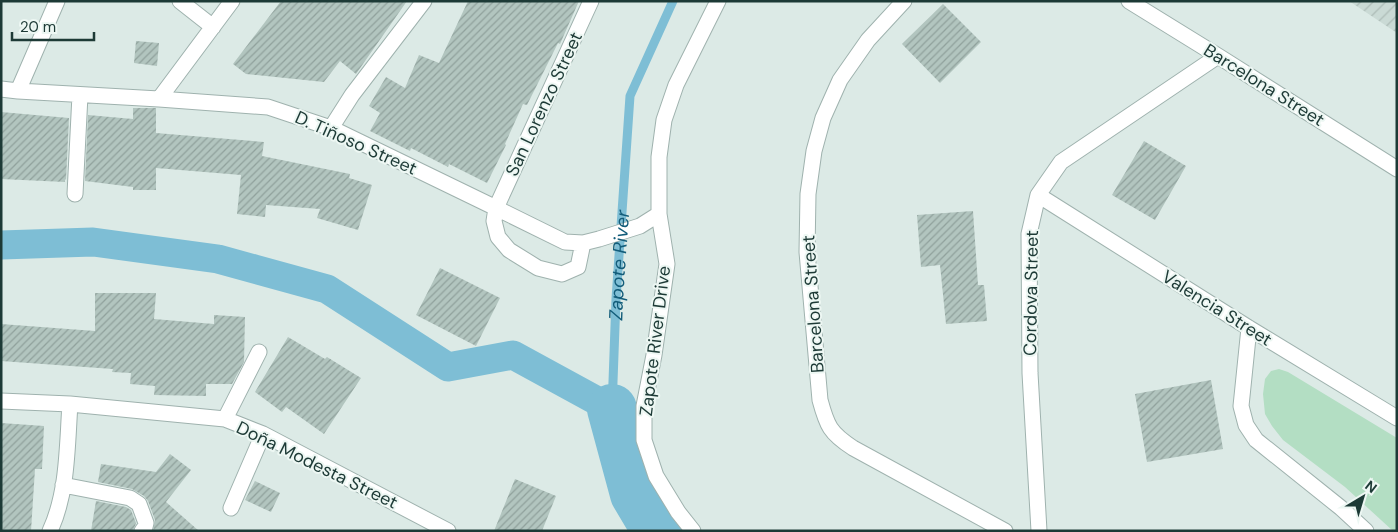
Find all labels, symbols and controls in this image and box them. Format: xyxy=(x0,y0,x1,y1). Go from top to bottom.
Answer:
scale bar xyxy=(12,10,95,42)
text: 20 m xyxy=(20,17,56,37)
street label: San Lorenzo Street xyxy=(500,28,588,180)
street label: Barcelona Street xyxy=(1199,38,1329,132)
street label: D. Tiñoso Street xyxy=(291,105,421,181)
water label: Zapote River xyxy=(603,208,635,321)
street label: Cordova Street xyxy=(1018,230,1044,356)
street label: Barcelona Street xyxy=(796,234,830,374)
street label: Zapote River Drive xyxy=(634,264,676,418)
street label: Valencia Street xyxy=(1157,265,1277,351)
street label: Doña Modesta Street xyxy=(232,416,402,514)
north arrow xyxy=(1338,472,1388,522)
text: N xyxy=(1361,477,1381,497)

